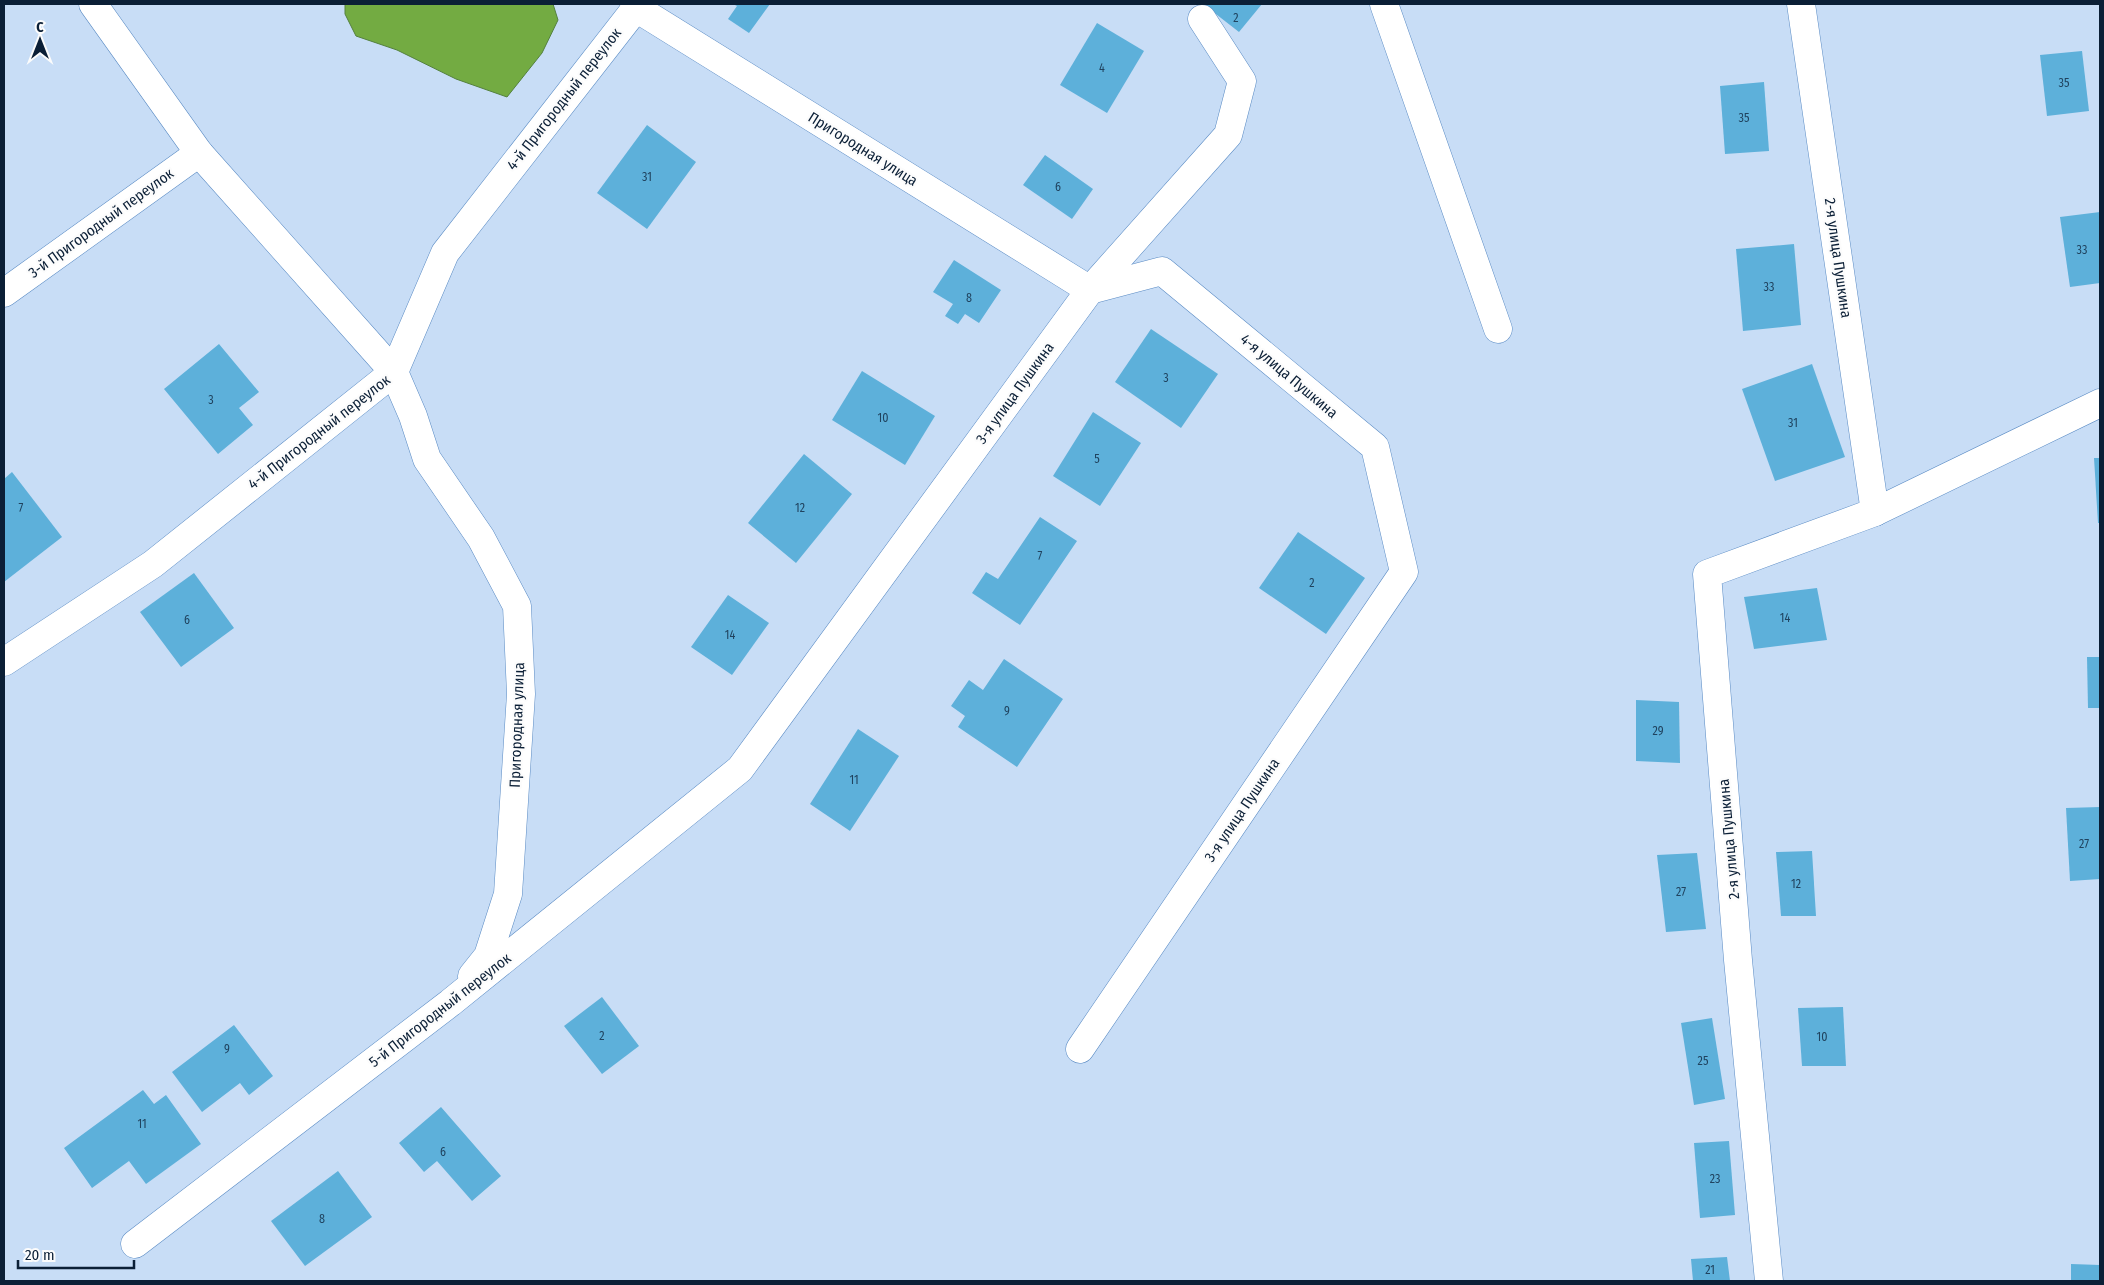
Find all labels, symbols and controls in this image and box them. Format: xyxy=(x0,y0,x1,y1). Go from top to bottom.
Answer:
house number: 2 xyxy=(1233,11,1239,25)
north arrow xyxy=(15,15,65,65)
text: С xyxy=(36,19,44,36)
street label: 4-й Пригородный переулок xyxy=(503,24,625,174)
house number: 4 xyxy=(1099,61,1105,75)
house number: 35 xyxy=(2059,76,2070,90)
street label: Пригородная улица xyxy=(805,108,921,190)
house number: 35 xyxy=(1739,111,1750,125)
street label: 3-й Пригородный переулок xyxy=(25,164,177,282)
house number: 31 xyxy=(642,170,652,184)
house number: 6 xyxy=(1055,180,1061,194)
street label: 2-я улица Пушкина xyxy=(1821,197,1855,319)
house number: 33 xyxy=(2077,243,2087,257)
house number: 33 xyxy=(1764,280,1774,294)
house number: 8 xyxy=(966,291,972,305)
street label: 4-я улица Пушкина xyxy=(1237,330,1341,422)
street label: 3-я улица Пушкина xyxy=(972,339,1058,447)
street label: 4-й Пригородный переулок xyxy=(244,371,394,493)
house number: 3 xyxy=(1163,371,1169,385)
house number: 3 xyxy=(208,393,214,407)
house number: 10 xyxy=(878,411,888,425)
house number: 31 xyxy=(1788,416,1798,430)
house number: 5 xyxy=(1094,452,1100,466)
house number: 7 xyxy=(19,501,24,515)
house number: 12 xyxy=(795,501,805,515)
house number: 7 xyxy=(1038,549,1043,563)
house number: 2 xyxy=(1309,576,1315,590)
house number: 14 xyxy=(1780,611,1790,625)
house number: 6 xyxy=(184,613,190,627)
house number: 14 xyxy=(725,628,735,642)
street label: Пригородная улица xyxy=(506,662,528,788)
house number: 9 xyxy=(1004,704,1010,718)
house number: 29 xyxy=(1652,724,1664,738)
street label: 3-я улица Пушкина xyxy=(1201,755,1283,865)
house number: 11 xyxy=(849,773,859,787)
street label: 2-я улица Пушкина xyxy=(1715,778,1743,900)
house number: 27 xyxy=(2079,837,2089,851)
house number: 12 xyxy=(1791,877,1801,891)
house number: 27 xyxy=(1676,885,1686,899)
street label: 5-й Пригородный переулок xyxy=(365,949,515,1071)
house number: 2 xyxy=(599,1029,605,1043)
house number: 10 xyxy=(1817,1030,1827,1044)
house number: 9 xyxy=(224,1042,230,1056)
house number: 25 xyxy=(1698,1054,1709,1068)
house number: 11 xyxy=(137,1117,147,1131)
house number: 6 xyxy=(440,1145,446,1159)
house number: 23 xyxy=(1710,1172,1720,1186)
house number: 8 xyxy=(319,1212,325,1226)
scale bar xyxy=(18,1238,134,1270)
text: 20 m xyxy=(25,1246,55,1264)
house number: 21 xyxy=(1705,1263,1715,1277)

